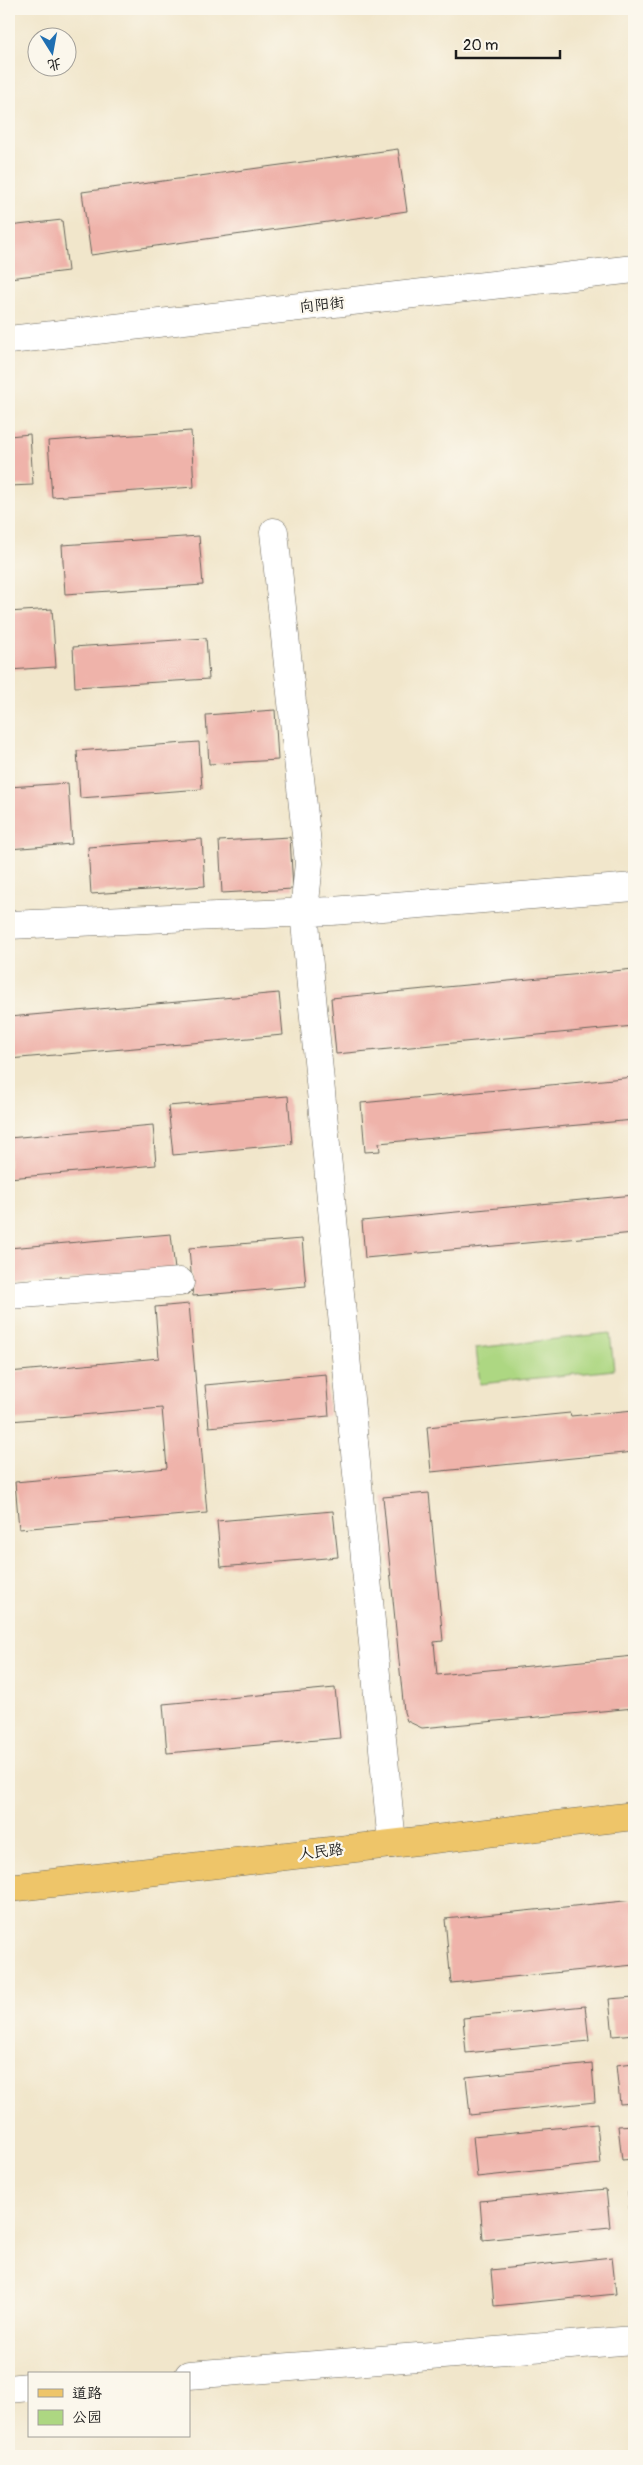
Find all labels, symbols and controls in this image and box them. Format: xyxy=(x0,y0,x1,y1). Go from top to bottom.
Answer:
north arrow xyxy=(28,28,78,78)
scale bar xyxy=(456,28,559,60)
text: 20 m xyxy=(463,36,498,55)
text: 北 xyxy=(46,55,63,74)
street label: 向阳街 xyxy=(299,293,345,317)
street label: 人民路 xyxy=(298,1840,344,1864)
legend xyxy=(28,2372,190,2438)
text: 道路 xyxy=(72,2384,102,2403)
text: 公园 xyxy=(72,2408,102,2427)

